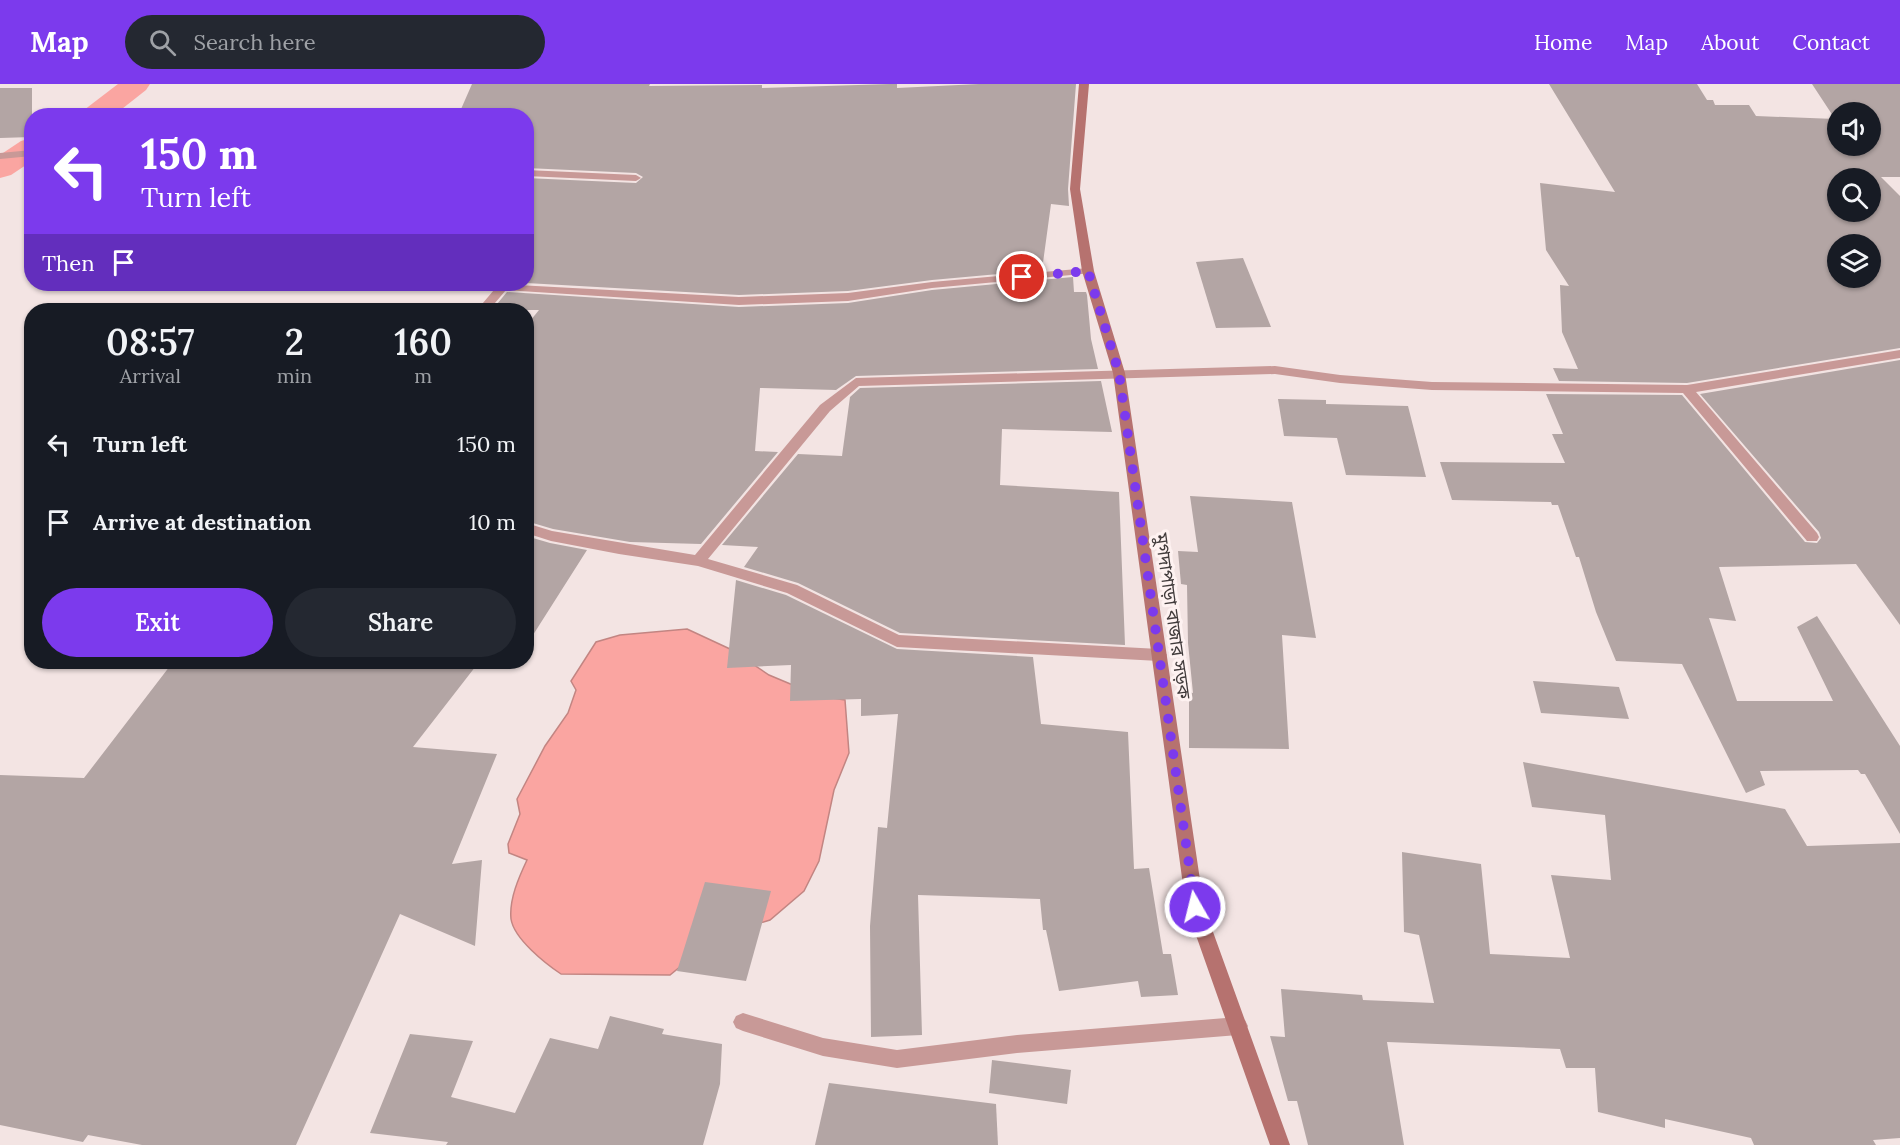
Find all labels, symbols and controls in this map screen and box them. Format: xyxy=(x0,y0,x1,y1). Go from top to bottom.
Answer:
search box xyxy=(125,15,545,69)
text: Map xyxy=(30,24,89,60)
icon: search xyxy=(146,26,179,59)
text: Search here xyxy=(194,28,316,56)
text: Home xyxy=(1534,29,1592,56)
text: Map xyxy=(1625,29,1668,56)
text: About xyxy=(1701,29,1759,56)
text: Contact xyxy=(1792,29,1870,56)
map controls xyxy=(1827,102,1881,288)
button: sound xyxy=(1827,102,1881,156)
text: 150 m xyxy=(141,127,257,181)
icon: left xyxy=(42,132,120,210)
button: search xyxy=(1827,168,1881,222)
text: Turn left xyxy=(141,180,251,214)
button: layers xyxy=(1827,234,1881,288)
icon: arrive xyxy=(107,246,140,279)
text: Then xyxy=(42,249,95,277)
pin xyxy=(996,251,1047,302)
icon: arrive xyxy=(1005,260,1038,293)
text: 08:57 xyxy=(106,319,195,365)
text: 2 xyxy=(285,319,304,365)
text: 160 xyxy=(394,319,452,365)
text: Arrival xyxy=(120,363,181,388)
text: min xyxy=(277,363,312,388)
text: m xyxy=(414,363,432,388)
icon: left xyxy=(42,428,75,461)
text: Turn left xyxy=(93,430,187,458)
text: 150 m xyxy=(457,430,516,458)
icon: arrive xyxy=(42,506,75,539)
text: Arrive at destination xyxy=(93,508,311,536)
text: 10 m xyxy=(469,508,516,536)
street label: মুগদাপাড়া বাজার সড়ক xyxy=(1150,531,1196,701)
button: Exit xyxy=(42,588,273,657)
button: Share xyxy=(285,588,516,657)
position arrow xyxy=(1163,875,1227,939)

